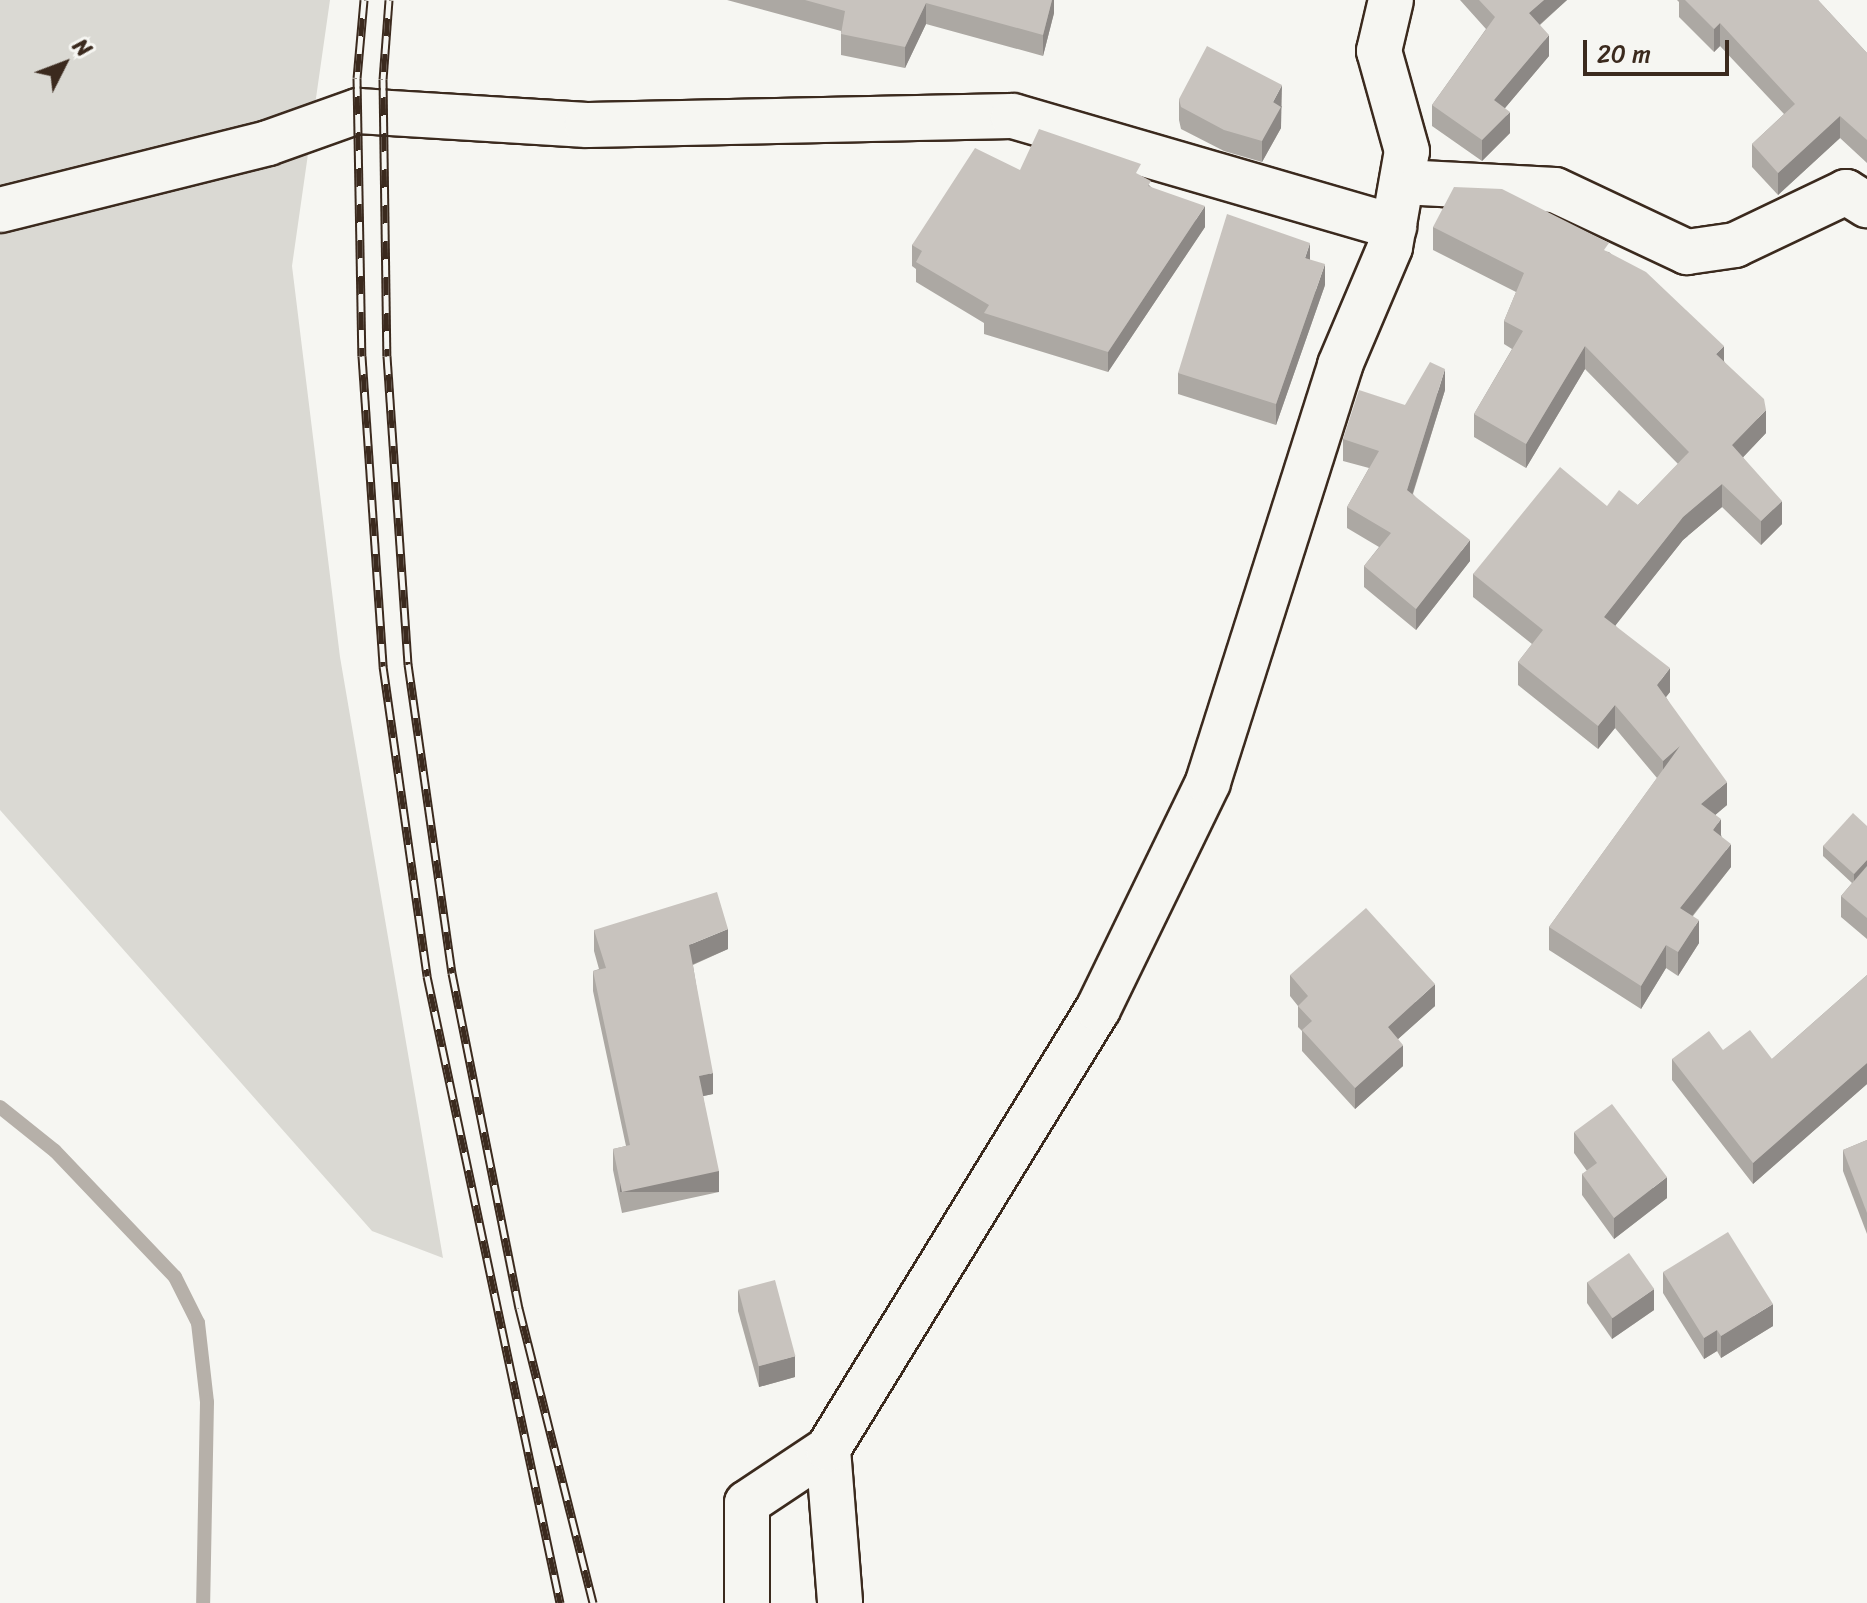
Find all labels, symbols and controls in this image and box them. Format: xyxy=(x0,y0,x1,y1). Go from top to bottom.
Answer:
north arrow xyxy=(24,24,104,104)
scale bar xyxy=(1587,24,1733,74)
text: N xyxy=(63,29,102,66)
text: 20 m xyxy=(1597,33,1651,75)

